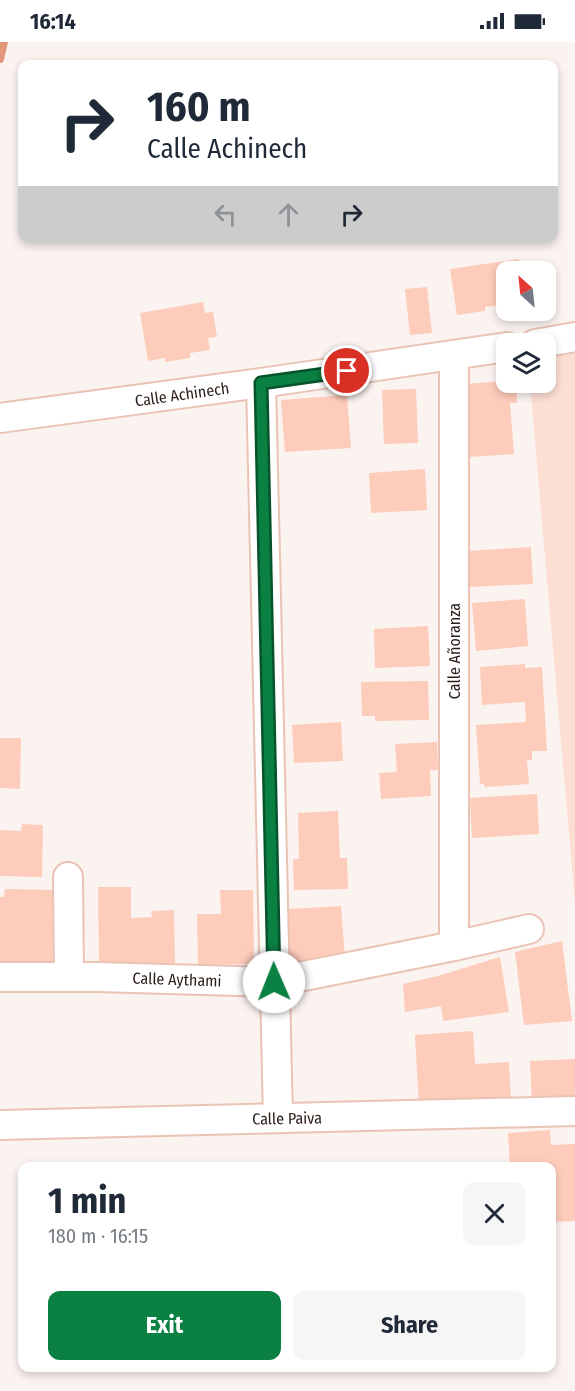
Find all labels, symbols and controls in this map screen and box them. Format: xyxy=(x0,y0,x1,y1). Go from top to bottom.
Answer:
text: 16:14 xyxy=(30,8,76,35)
text: 160 m xyxy=(147,82,250,132)
icon: right xyxy=(48,84,126,162)
text: Calle Achinech xyxy=(147,133,307,165)
icon: left xyxy=(209,198,242,231)
icon: ahead xyxy=(272,198,305,231)
icon: right xyxy=(335,198,368,231)
north arrow xyxy=(496,261,556,321)
map controls xyxy=(496,261,556,393)
button: layers xyxy=(496,333,556,393)
pin xyxy=(321,345,372,396)
icon: arrive xyxy=(330,354,363,387)
street label: Calle Achinech xyxy=(134,378,230,411)
street label: Calle Añoranza xyxy=(445,603,464,699)
position arrow xyxy=(242,950,306,1014)
street label: Calle Aythami xyxy=(132,968,222,991)
street label: Calle Paiva xyxy=(252,1108,322,1129)
text: 1 min xyxy=(48,1179,126,1223)
button: close xyxy=(463,1182,526,1245)
text: 180 m · 16:15 xyxy=(48,1224,148,1248)
button: Exit xyxy=(48,1291,281,1360)
button: Share xyxy=(293,1291,526,1360)

